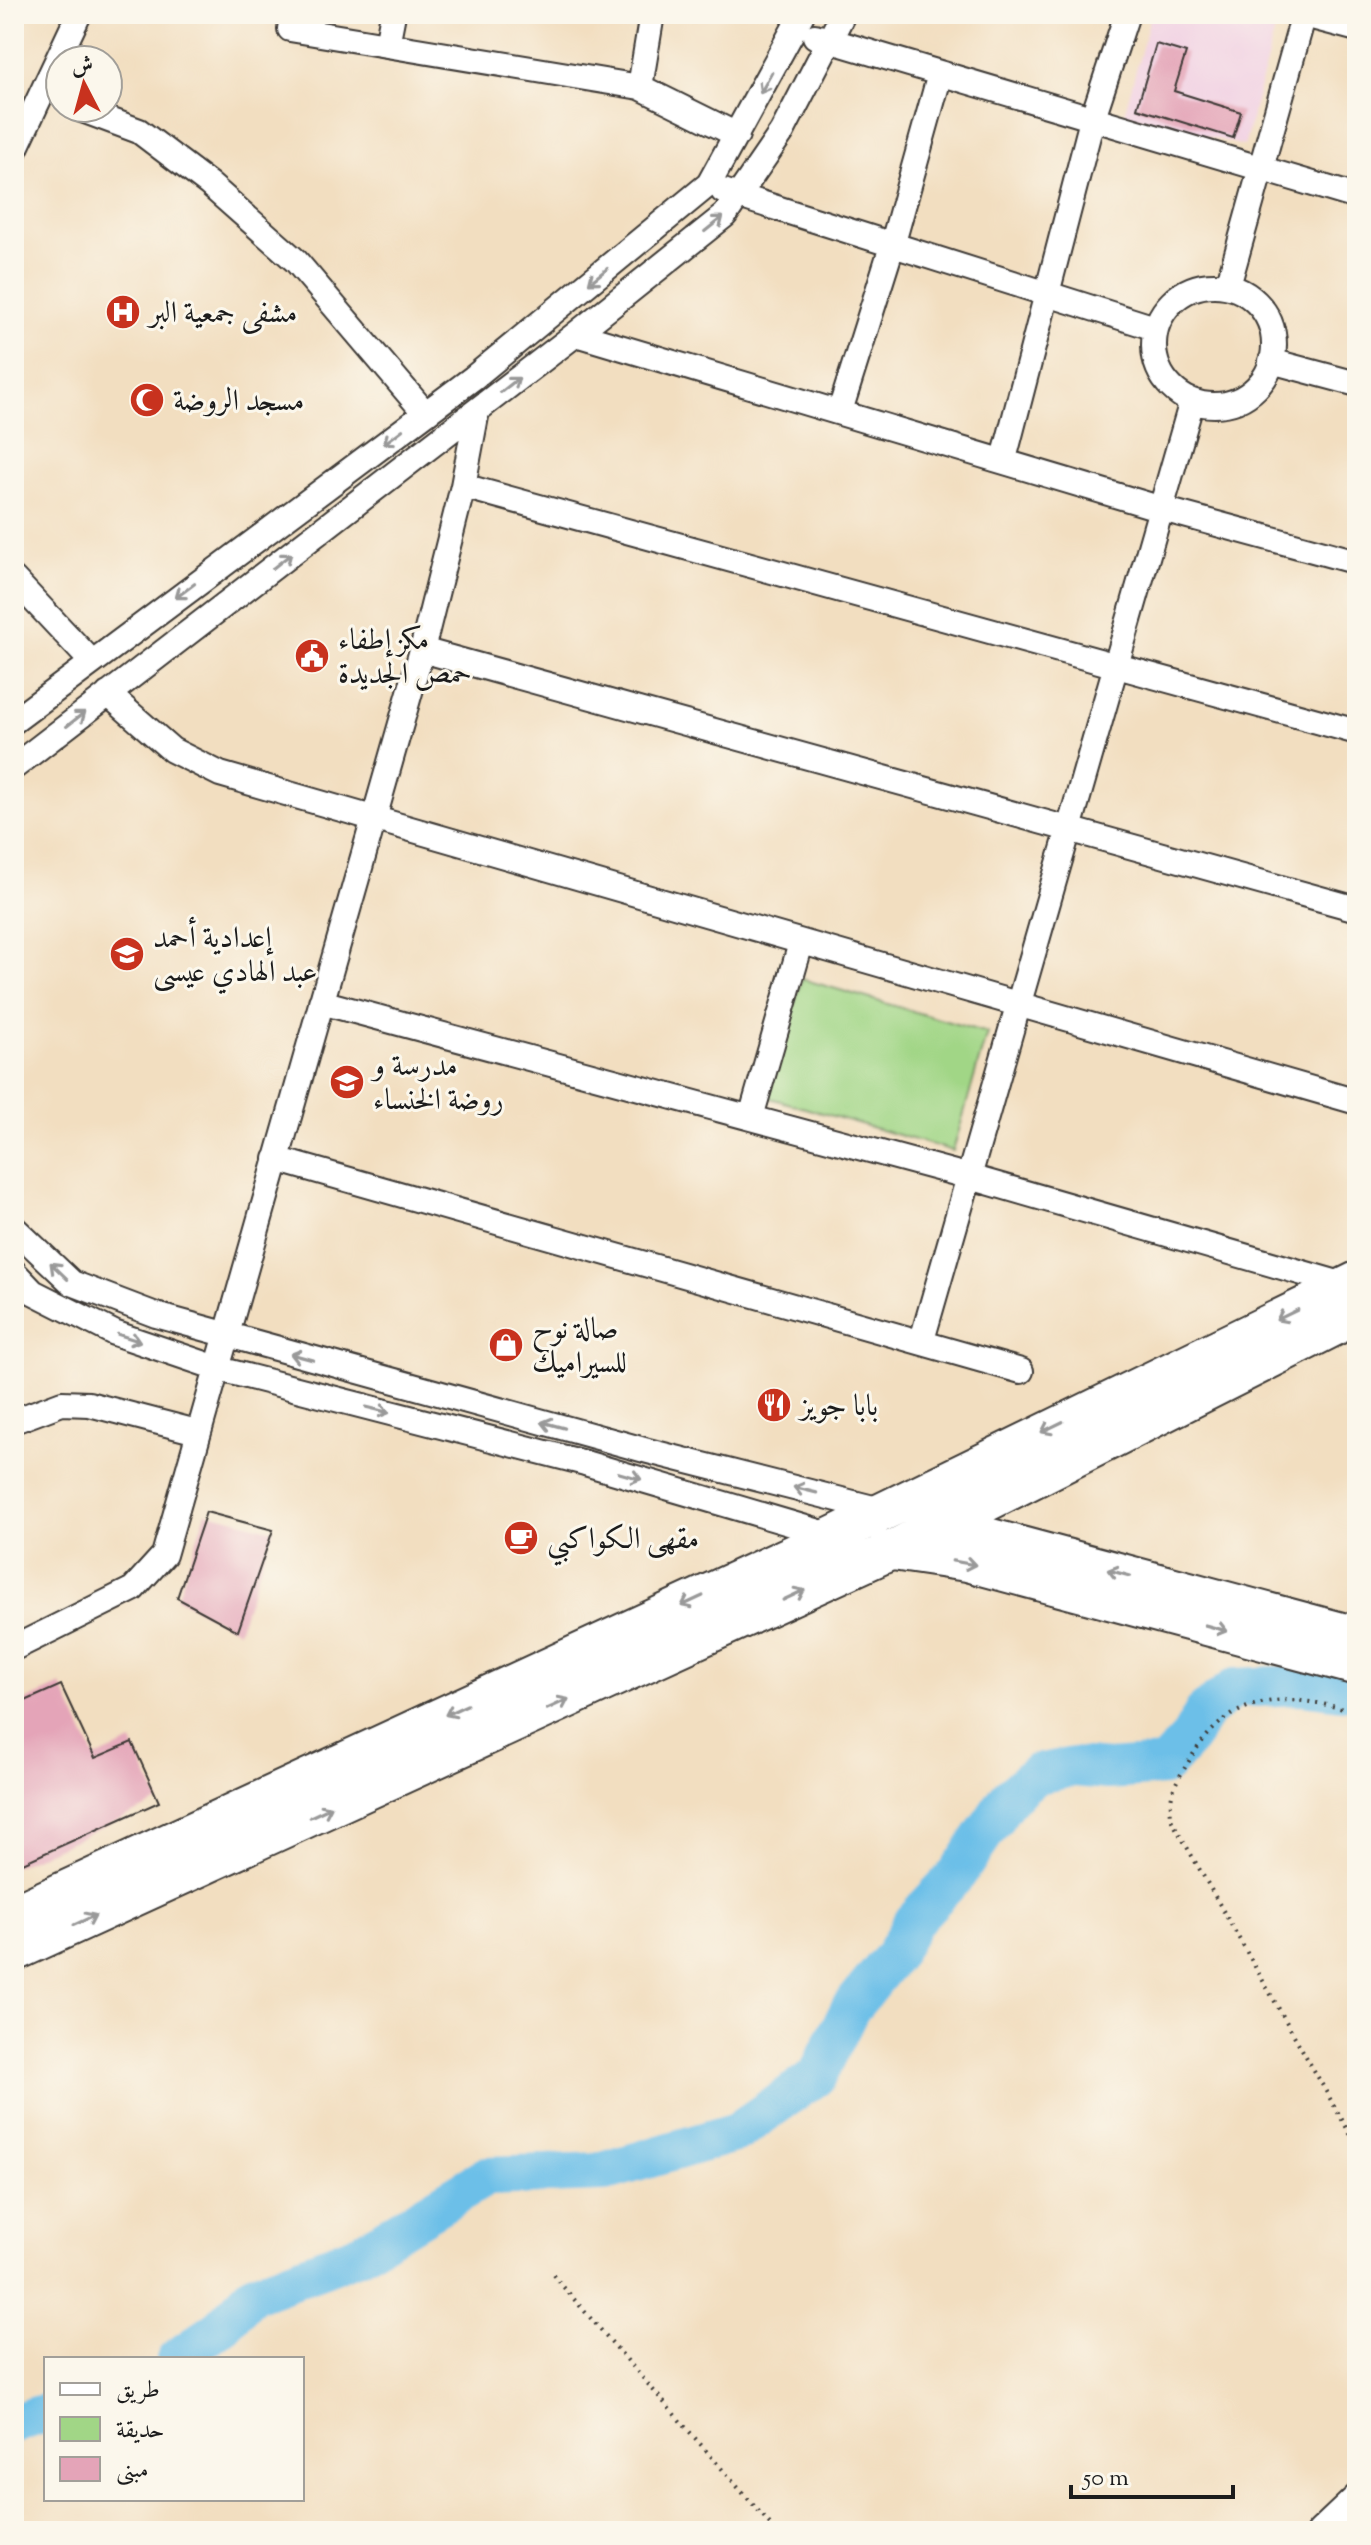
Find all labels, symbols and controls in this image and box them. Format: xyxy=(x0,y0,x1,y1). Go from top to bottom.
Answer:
north arrow xyxy=(44,44,124,124)
text: ش xyxy=(70,50,95,84)
one-way arrow xyxy=(758,71,773,95)
one-way arrow xyxy=(703,215,724,232)
one-way arrow xyxy=(588,267,608,285)
hospital icon: مشفى جمعية البر xyxy=(104,293,142,331)
place label: مشفى جمعية البر xyxy=(146,293,297,336)
one-way arrow xyxy=(499,377,520,394)
mosque icon: مسجد الروضة xyxy=(128,381,166,419)
place label: مسجد الروضة xyxy=(173,381,304,424)
one-way arrow xyxy=(383,428,405,445)
one-way arrow xyxy=(271,552,292,569)
one-way arrow xyxy=(174,583,196,600)
place label: مكز إطفاء حمص الجديدة xyxy=(338,620,472,697)
public building icon: مكز إطفاء حمص الجديدة xyxy=(293,637,331,675)
one-way arrow xyxy=(65,711,86,728)
place label: إعدادية أحمد عبد الهادي عيسى xyxy=(153,916,318,995)
school or university icon: إعدادية أحمد عبد الهادي عيسى xyxy=(108,935,146,973)
place label: مدرسة و روضة الخنساء xyxy=(370,1046,504,1123)
school or university icon: مدرسة و روضة الخنساء xyxy=(328,1063,366,1101)
one-way arrow xyxy=(49,1261,69,1280)
one-way arrow xyxy=(1275,1308,1299,1323)
place label: صالة نوح للسيراميك xyxy=(532,1309,627,1386)
shop icon: صالة نوح للسيراميك xyxy=(487,1326,525,1364)
one-way arrow xyxy=(116,1332,141,1347)
one-way arrow xyxy=(290,1349,316,1364)
restaurant icon: بابا جويز xyxy=(755,1386,793,1424)
place label: بابا جويز xyxy=(797,1386,878,1429)
one-way arrow xyxy=(365,1403,391,1418)
one-way arrow xyxy=(541,1417,567,1432)
one-way arrow xyxy=(1041,1420,1065,1435)
one-way arrow xyxy=(616,1469,642,1484)
one-way arrow xyxy=(793,1482,818,1497)
cafe icon: مقهى الكواكبي xyxy=(502,1519,540,1557)
place label: مقهى الكواكبي xyxy=(547,1519,699,1566)
one-way arrow xyxy=(951,1556,977,1571)
one-way arrow xyxy=(1107,1564,1133,1579)
one-way arrow xyxy=(781,1587,806,1602)
one-way arrow xyxy=(680,1594,704,1609)
one-way arrow xyxy=(1202,1622,1228,1637)
one-way arrow xyxy=(545,1695,569,1710)
one-way arrow xyxy=(444,1703,468,1718)
one-way arrow xyxy=(309,1804,333,1819)
one-way arrow xyxy=(73,1912,97,1927)
legend xyxy=(44,2357,304,2501)
text: طريق xyxy=(116,2374,160,2408)
text: حديقة xyxy=(116,2414,165,2448)
scale bar xyxy=(1071,2449,1233,2499)
text: مبنى xyxy=(116,2454,149,2488)
text: 50 m xyxy=(1081,2462,1129,2496)

